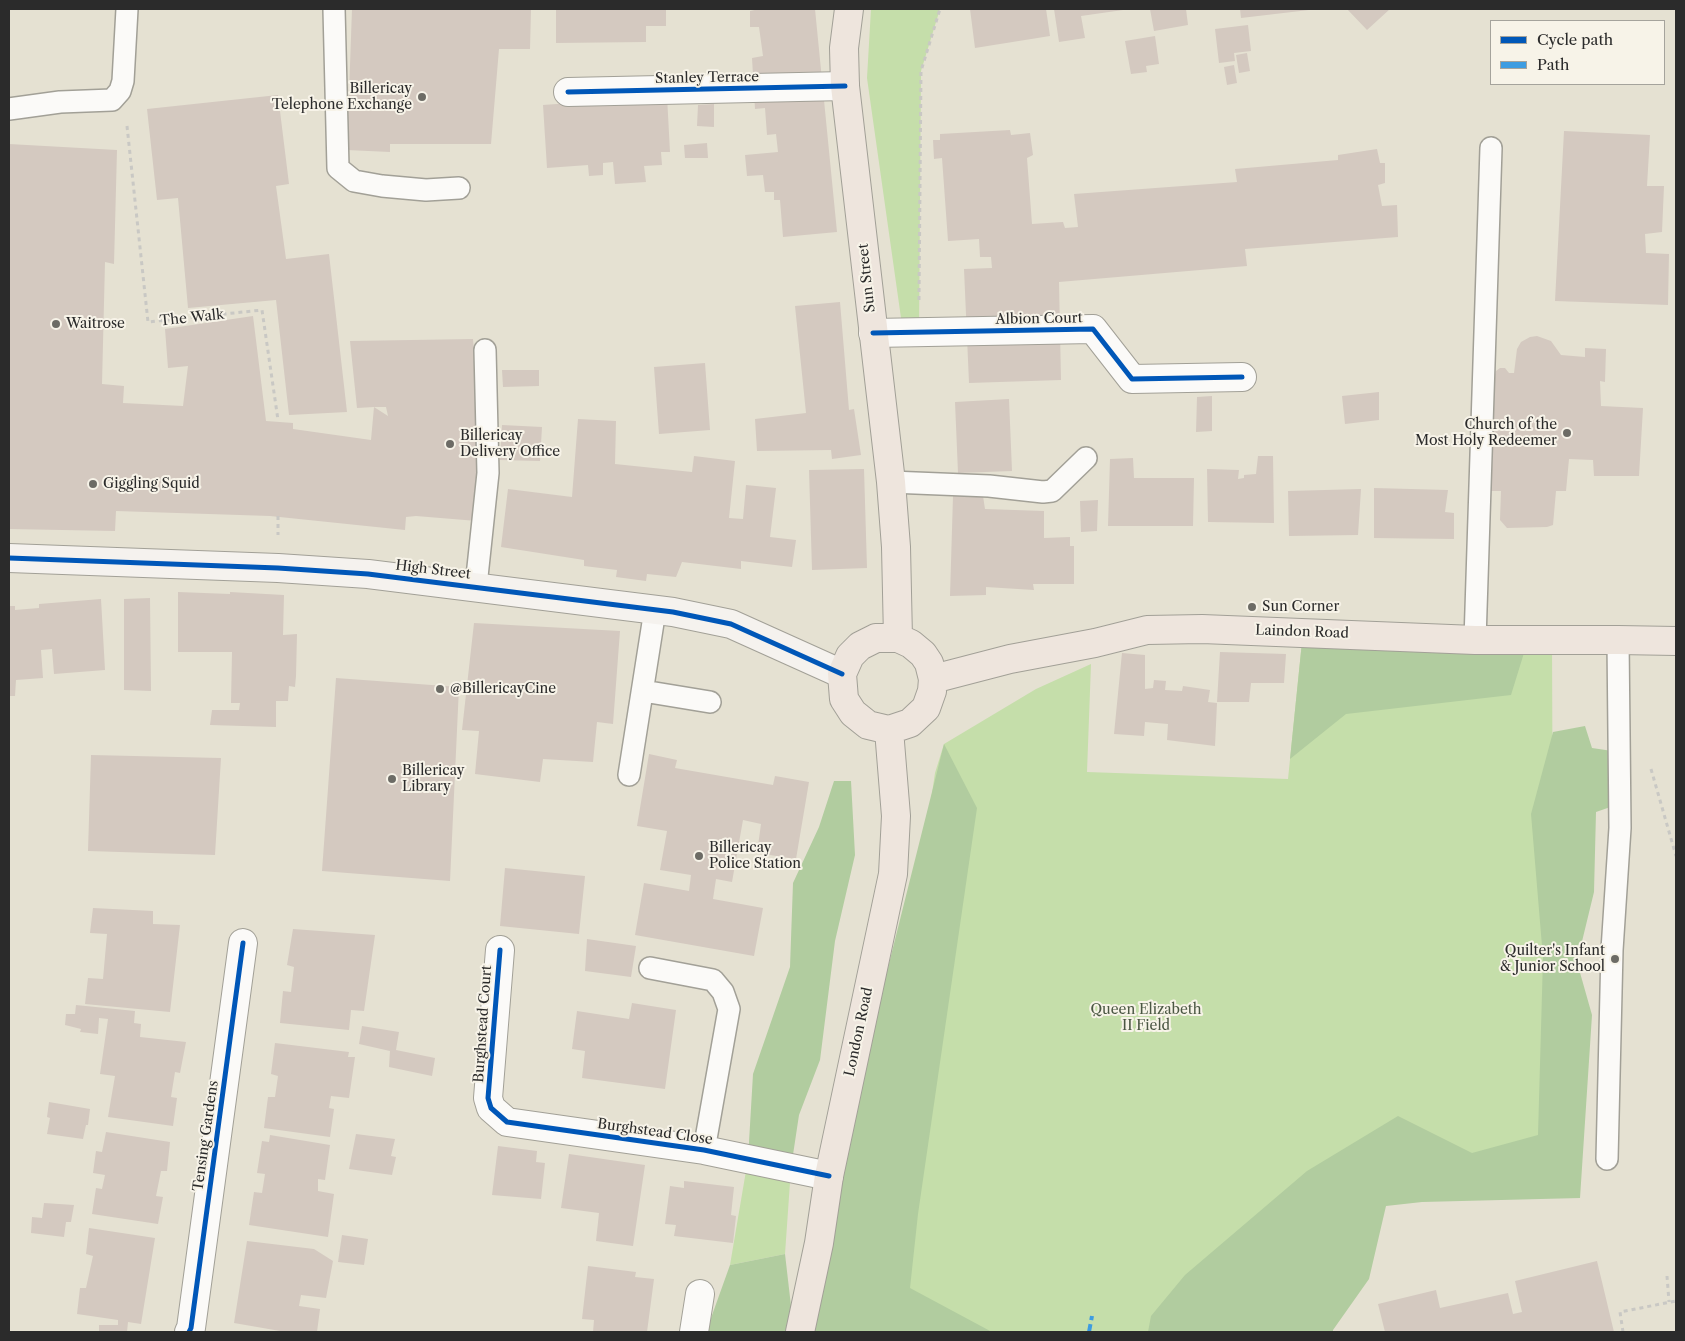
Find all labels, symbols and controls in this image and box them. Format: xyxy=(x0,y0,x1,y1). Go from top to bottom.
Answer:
legend xyxy=(1490,20,1665,85)
text: Cycle path xyxy=(1537,30,1613,49)
text: Path xyxy=(1537,55,1569,74)
street label: Stanley Terrace xyxy=(655,69,759,87)
place label: Billericay Telephone Exchange xyxy=(272,81,412,114)
marker: Billericay Telephone Exchange xyxy=(416,91,428,103)
street label: Sun Street xyxy=(855,243,879,313)
street label: The Walk xyxy=(159,306,225,330)
street label: Albion Court xyxy=(995,310,1083,328)
place label: Waitrose xyxy=(66,316,125,332)
marker: Waitrose xyxy=(50,318,62,330)
place label: Church of the Most Holy Redeemer xyxy=(1415,417,1557,450)
marker: Church of the Most Holy Redeemer xyxy=(1561,427,1573,439)
place label: Billericay Delivery Office xyxy=(460,428,560,461)
marker: Billericay Delivery Office xyxy=(444,438,456,450)
place label: Giggling Squid xyxy=(103,476,200,492)
marker: Giggling Squid xyxy=(87,478,99,490)
street label: High Street xyxy=(394,557,472,583)
place label: Sun Corner xyxy=(1262,599,1339,615)
marker: Sun Corner xyxy=(1246,601,1258,613)
street label: Laindon Road xyxy=(1255,622,1349,642)
place label: @BillericayCine xyxy=(450,681,556,697)
marker: @BillericayCine xyxy=(434,683,446,695)
place label: Billericay Library xyxy=(402,763,464,796)
marker: Billericay Library xyxy=(386,773,398,785)
place label: Billericay Police Station xyxy=(709,840,801,872)
marker: Billericay Police Station xyxy=(693,850,705,862)
place label: Quilter's Infant & Junior School xyxy=(1499,943,1605,976)
marker: Quilter's Infant & Junior School xyxy=(1609,953,1621,965)
street label: Burghstead Court xyxy=(471,965,495,1083)
street label: London Road xyxy=(841,986,877,1078)
park label: Queen Elizabeth II Field xyxy=(1090,1002,1202,1034)
street label: Tensing Gardens xyxy=(190,1080,222,1192)
street label: Burghstead Close xyxy=(596,1116,714,1148)

